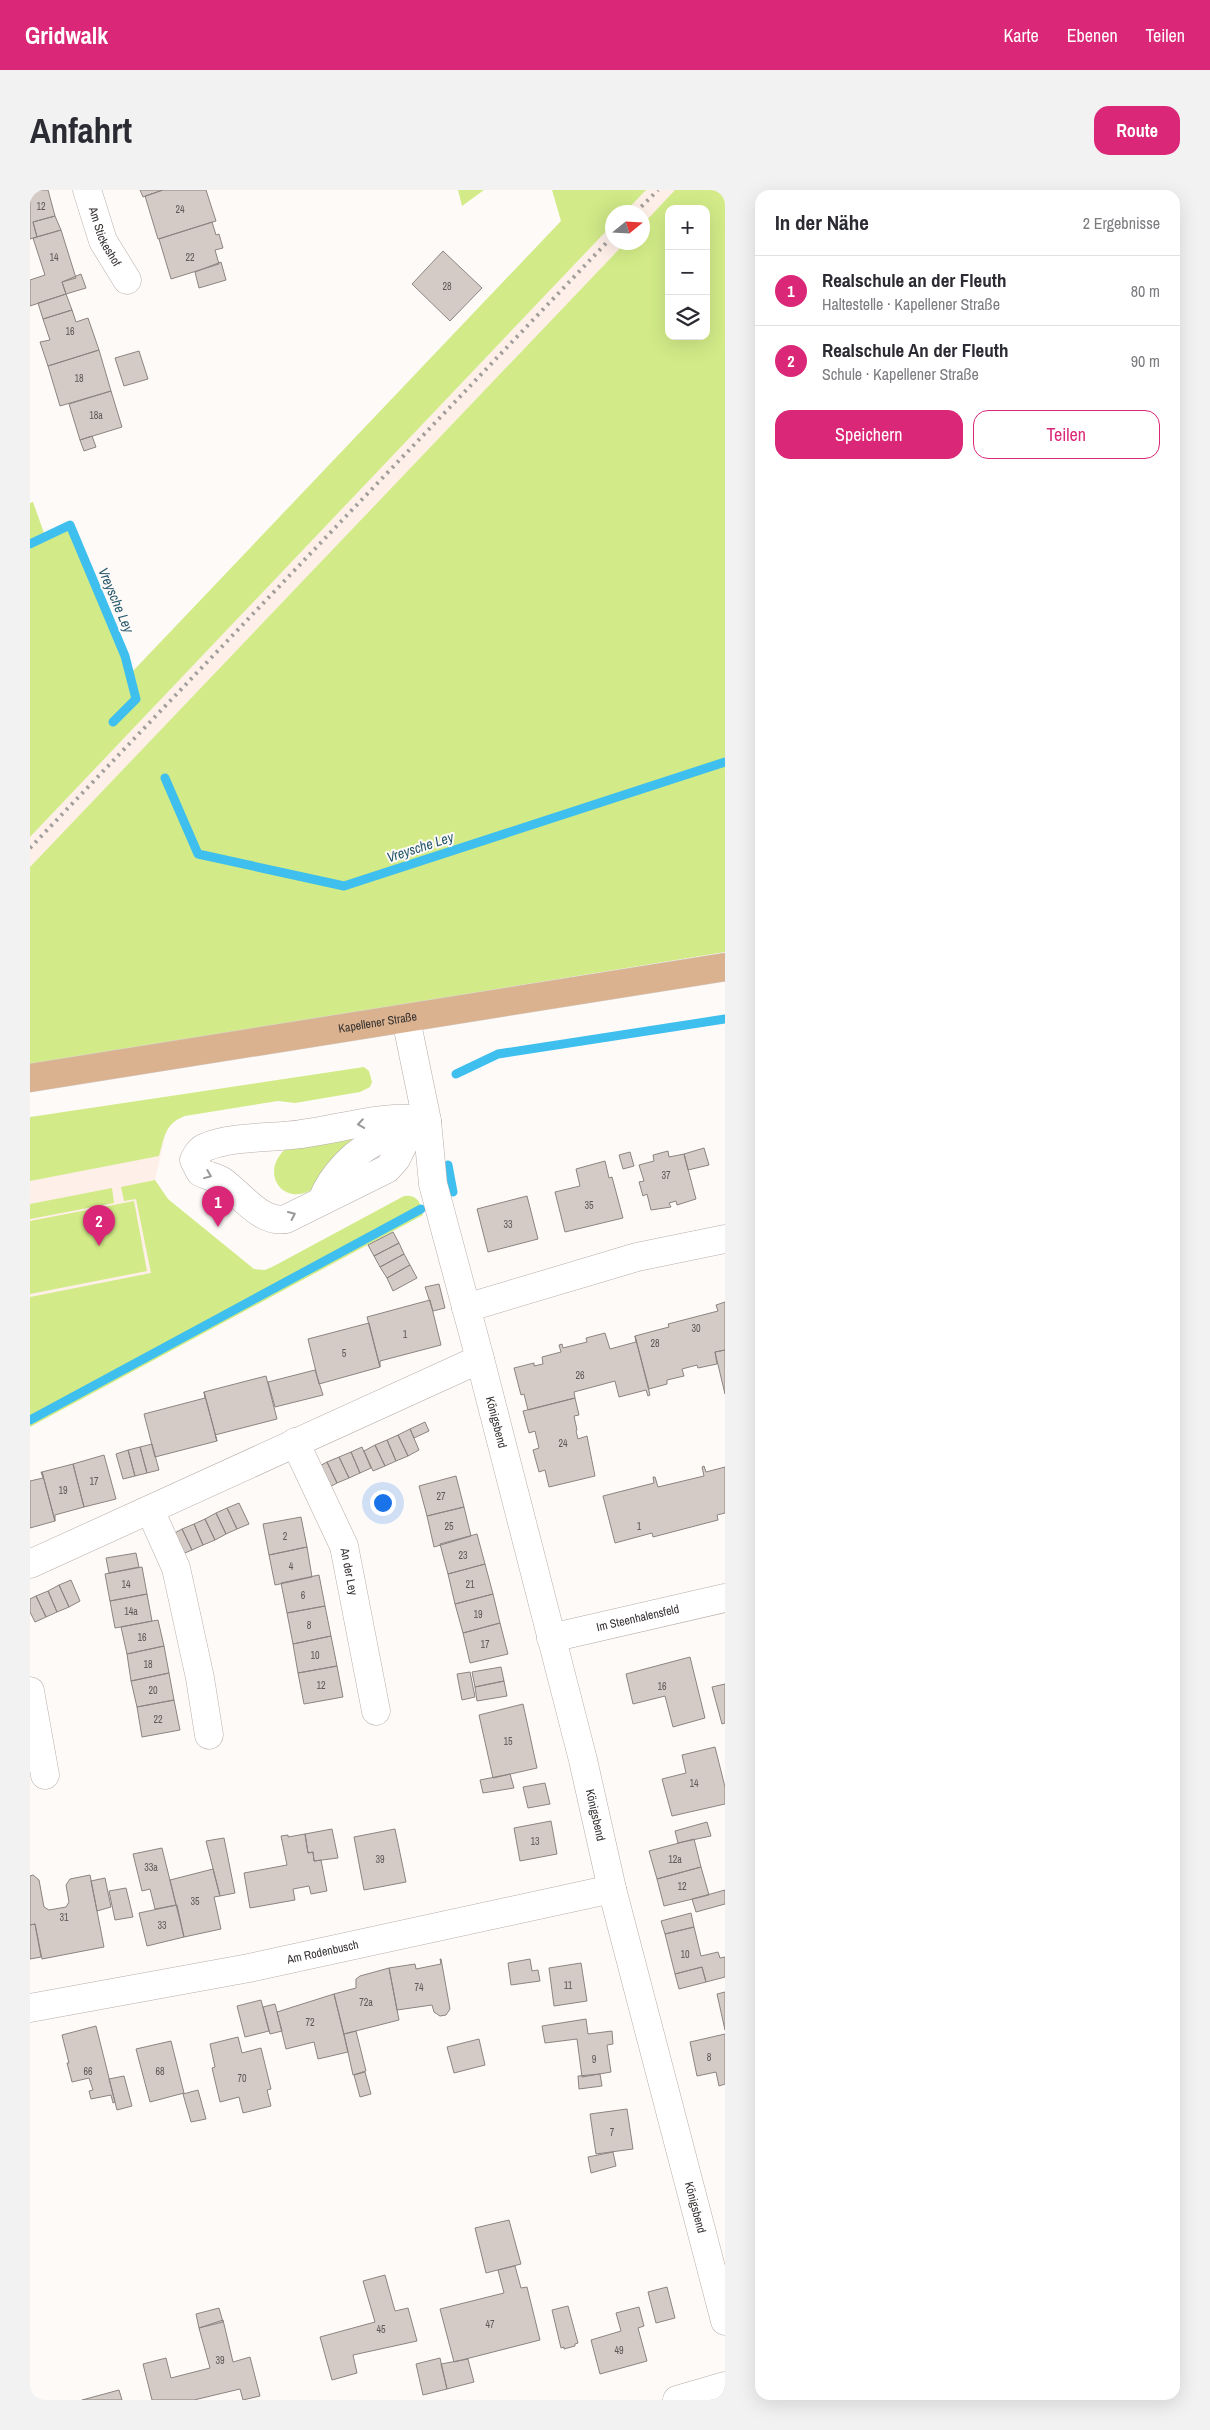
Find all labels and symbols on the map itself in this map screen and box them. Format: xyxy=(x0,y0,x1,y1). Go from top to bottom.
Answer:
house number: 12 xyxy=(36,200,46,213)
house number: 24 xyxy=(175,203,185,216)
street label: Am Stickeshof xyxy=(85,204,125,270)
north arrow xyxy=(605,205,650,250)
house number: 14 xyxy=(49,251,59,264)
house number: 22 xyxy=(185,251,195,264)
house number: 28 xyxy=(442,280,452,293)
house number: 16 xyxy=(65,325,75,338)
house number: 18 xyxy=(74,372,84,385)
house number: 18a xyxy=(89,409,103,422)
water label: Vreysche Ley xyxy=(94,565,138,636)
water label: Vreysche Ley xyxy=(384,827,457,866)
street label: Kapellener Straße xyxy=(337,1008,418,1037)
one-way arrow xyxy=(357,1119,366,1129)
one-way arrow xyxy=(203,1168,212,1179)
house number: 37 xyxy=(661,1169,671,1182)
pin: 1 xyxy=(202,1186,234,1227)
house number: 35 xyxy=(584,1199,594,1212)
pin: 2 xyxy=(83,1205,115,1246)
one-way arrow xyxy=(287,1212,296,1222)
house number: 33 xyxy=(503,1218,513,1231)
house number: 30 xyxy=(691,1322,701,1335)
house number: 1 xyxy=(403,1328,408,1341)
house number: 28 xyxy=(650,1337,660,1350)
house number: 5 xyxy=(342,1347,347,1360)
house number: 26 xyxy=(575,1369,585,1382)
street label: Königsbend xyxy=(482,1395,511,1450)
house number: 24 xyxy=(558,1437,568,1450)
house number: 17 xyxy=(89,1475,99,1488)
house number: 19 xyxy=(58,1484,68,1497)
your location xyxy=(370,1490,396,1516)
house number: 27 xyxy=(436,1490,446,1503)
house number: 25 xyxy=(444,1520,454,1533)
house number: 1 xyxy=(637,1520,642,1533)
house number: 2 xyxy=(283,1530,288,1543)
street label: An der Ley xyxy=(336,1546,361,1597)
house number: 23 xyxy=(458,1549,468,1562)
house number: 4 xyxy=(289,1560,294,1573)
house number: 14 xyxy=(121,1578,131,1591)
house number: 21 xyxy=(465,1578,475,1591)
house number: 6 xyxy=(301,1589,306,1602)
street label: Im Steenhalensfeld xyxy=(595,1601,681,1635)
house number: 14a xyxy=(124,1605,138,1618)
house number: 19 xyxy=(473,1608,483,1621)
house number: 8 xyxy=(307,1619,312,1632)
house number: 16 xyxy=(137,1631,147,1644)
house number: 17 xyxy=(480,1638,490,1651)
house number: 10 xyxy=(310,1649,320,1662)
house number: 18 xyxy=(143,1658,153,1671)
house number: 12 xyxy=(316,1679,326,1692)
house number: 16 xyxy=(657,1680,667,1693)
house number: 20 xyxy=(148,1684,158,1697)
house number: 22 xyxy=(153,1713,163,1726)
house number: 15 xyxy=(503,1735,513,1748)
house number: 14 xyxy=(689,1777,699,1790)
street label: Königsbend xyxy=(582,1788,609,1842)
house number: 13 xyxy=(530,1835,540,1848)
house number: 39 xyxy=(375,1853,385,1866)
house number: 12a xyxy=(668,1853,682,1866)
house number: 33a xyxy=(144,1861,158,1874)
house number: 12 xyxy=(677,1880,687,1893)
house number: 35 xyxy=(190,1895,200,1908)
house number: 31 xyxy=(59,1911,69,1924)
house number: 33 xyxy=(157,1919,167,1932)
street label: Am Rodenbusch xyxy=(284,1936,360,1968)
house number: 10 xyxy=(680,1948,690,1961)
house number: 11 xyxy=(564,1979,573,1992)
house number: 74 xyxy=(414,1981,424,1994)
house number: 72a xyxy=(359,1996,373,2009)
house number: 72 xyxy=(305,2016,315,2029)
house number: 8 xyxy=(707,2051,712,2064)
house number: 9 xyxy=(592,2053,597,2066)
house number: 66 xyxy=(83,2065,93,2078)
house number: 68 xyxy=(155,2065,165,2078)
house number: 70 xyxy=(237,2072,247,2085)
house number: 7 xyxy=(610,2126,615,2139)
street label: Königsbend xyxy=(681,2180,710,2235)
house number: 47 xyxy=(485,2318,495,2331)
house number: 45 xyxy=(376,2323,386,2336)
house number: 49 xyxy=(614,2344,624,2357)
house number: 39 xyxy=(215,2354,225,2367)

